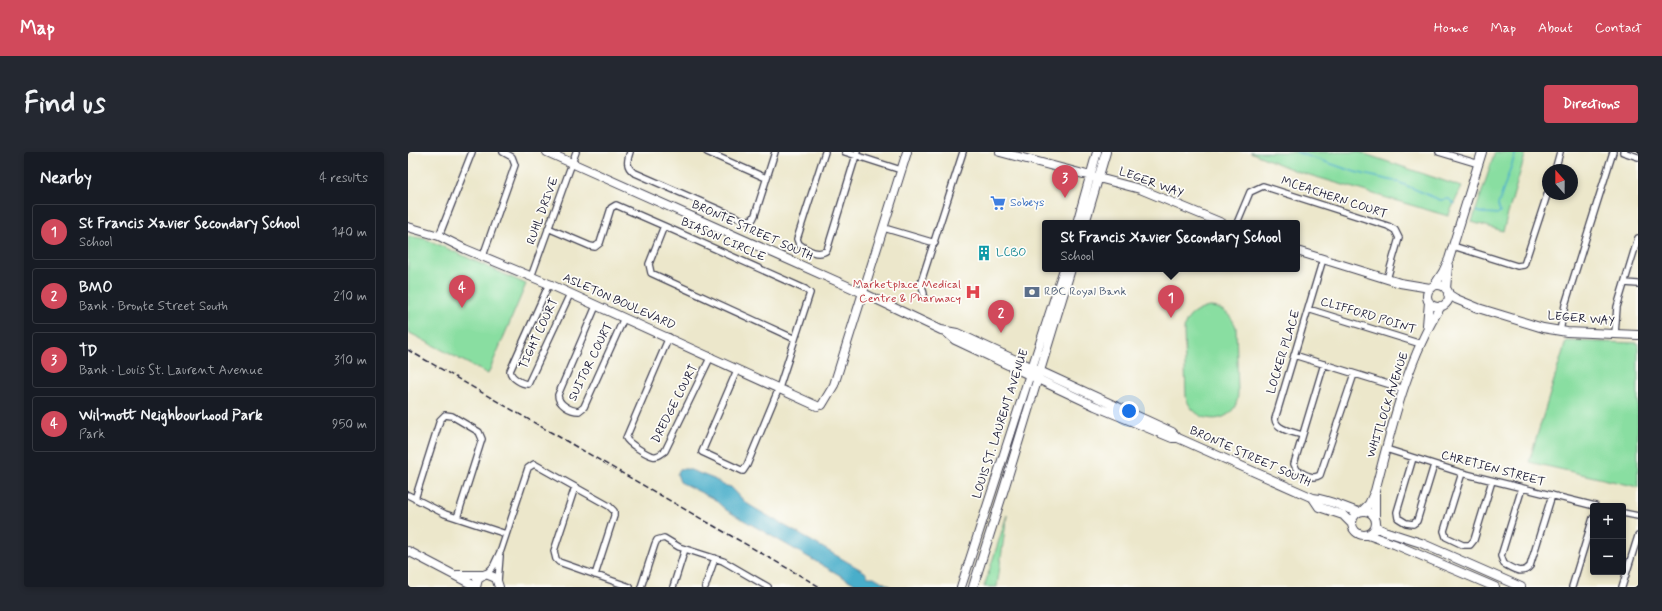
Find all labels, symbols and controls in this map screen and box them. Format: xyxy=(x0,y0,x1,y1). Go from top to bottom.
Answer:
text: Map xyxy=(20,16,55,41)
text: Home xyxy=(1434,19,1468,37)
text: Map xyxy=(1490,19,1516,37)
text: About xyxy=(1538,19,1573,37)
text: Contact xyxy=(1595,19,1642,37)
button: Directions xyxy=(1544,85,1638,123)
text: Find us xyxy=(24,86,105,123)
street label: LEGER WAY xyxy=(1117,164,1186,202)
north arrow xyxy=(1542,164,1578,200)
pin: 3 xyxy=(1052,165,1078,198)
text: Nearby xyxy=(40,167,92,189)
text: 4 results xyxy=(319,170,368,187)
street label: MCEACHERN COURT xyxy=(1279,173,1389,223)
street label: RUHL DRIVE xyxy=(523,175,563,247)
supermarket icon: Sobeys xyxy=(989,194,1007,212)
place label: Sobeys xyxy=(1010,195,1044,211)
street label: BRONTE STREET SOUTH xyxy=(689,197,815,265)
text: St Francis Xavier Secondary School xyxy=(79,214,300,234)
street label: BIASON CIRCLE xyxy=(678,214,768,266)
popup xyxy=(1042,220,1300,272)
text: 1 xyxy=(51,224,57,241)
text: 140 m xyxy=(332,224,367,241)
text: St Francis Xavier Secondary School xyxy=(1061,228,1281,248)
text: School xyxy=(79,234,113,251)
building icon: LCBO xyxy=(975,244,993,262)
place label: LCBO xyxy=(996,245,1026,261)
text: School xyxy=(1061,248,1094,265)
street label: ASLETON BOULEVARD xyxy=(560,270,678,334)
pin: 4 xyxy=(449,275,475,308)
place label: Marketplace Medical Centre & Pharmacy xyxy=(853,277,961,307)
text: BMO xyxy=(79,278,113,298)
hospital icon: Marketplace Medical Centre & Pharmacy xyxy=(964,283,982,301)
bank icon: RBC Royal Bank xyxy=(1023,283,1041,301)
place label: RBC Royal Bank xyxy=(1044,284,1127,300)
pin: 1 xyxy=(1158,285,1184,318)
text: 2 xyxy=(51,288,57,305)
text: 210 m xyxy=(333,288,367,305)
street label: CLIFFORD POINT xyxy=(1318,294,1418,338)
street label: TIGHT COURT xyxy=(516,296,562,372)
text: Bank · Bronte Street South xyxy=(79,298,228,315)
pin: 2 xyxy=(988,300,1014,333)
street label: LOCKER PLACE xyxy=(1264,308,1305,396)
street label: LEGER WAY xyxy=(1547,308,1616,330)
street label: SUITOR COURT xyxy=(565,320,617,404)
text: TD xyxy=(79,342,97,362)
street label: LOUIS ST. LAURENT AVENUE xyxy=(969,347,1033,501)
street label: WHITLOCK AVENUE xyxy=(1363,350,1413,460)
text: 3 xyxy=(51,352,57,369)
text: 310 m xyxy=(334,352,367,369)
text: Bank · Louis St. Laurent Avenue xyxy=(79,362,263,379)
street label: DREDGE COURT xyxy=(648,362,702,446)
your location xyxy=(1119,401,1139,421)
text: Wilmott Neighbourhood Park xyxy=(79,406,263,426)
text: 4 xyxy=(50,416,58,433)
text: 950 m xyxy=(332,416,367,433)
street label: BRONTE STREET SOUTH xyxy=(1187,423,1313,491)
text: Park xyxy=(79,426,105,443)
street label: CHRETIEN STREET xyxy=(1439,447,1547,491)
map controls xyxy=(1590,503,1626,575)
button: + xyxy=(1590,503,1626,539)
button: − xyxy=(1590,539,1626,575)

